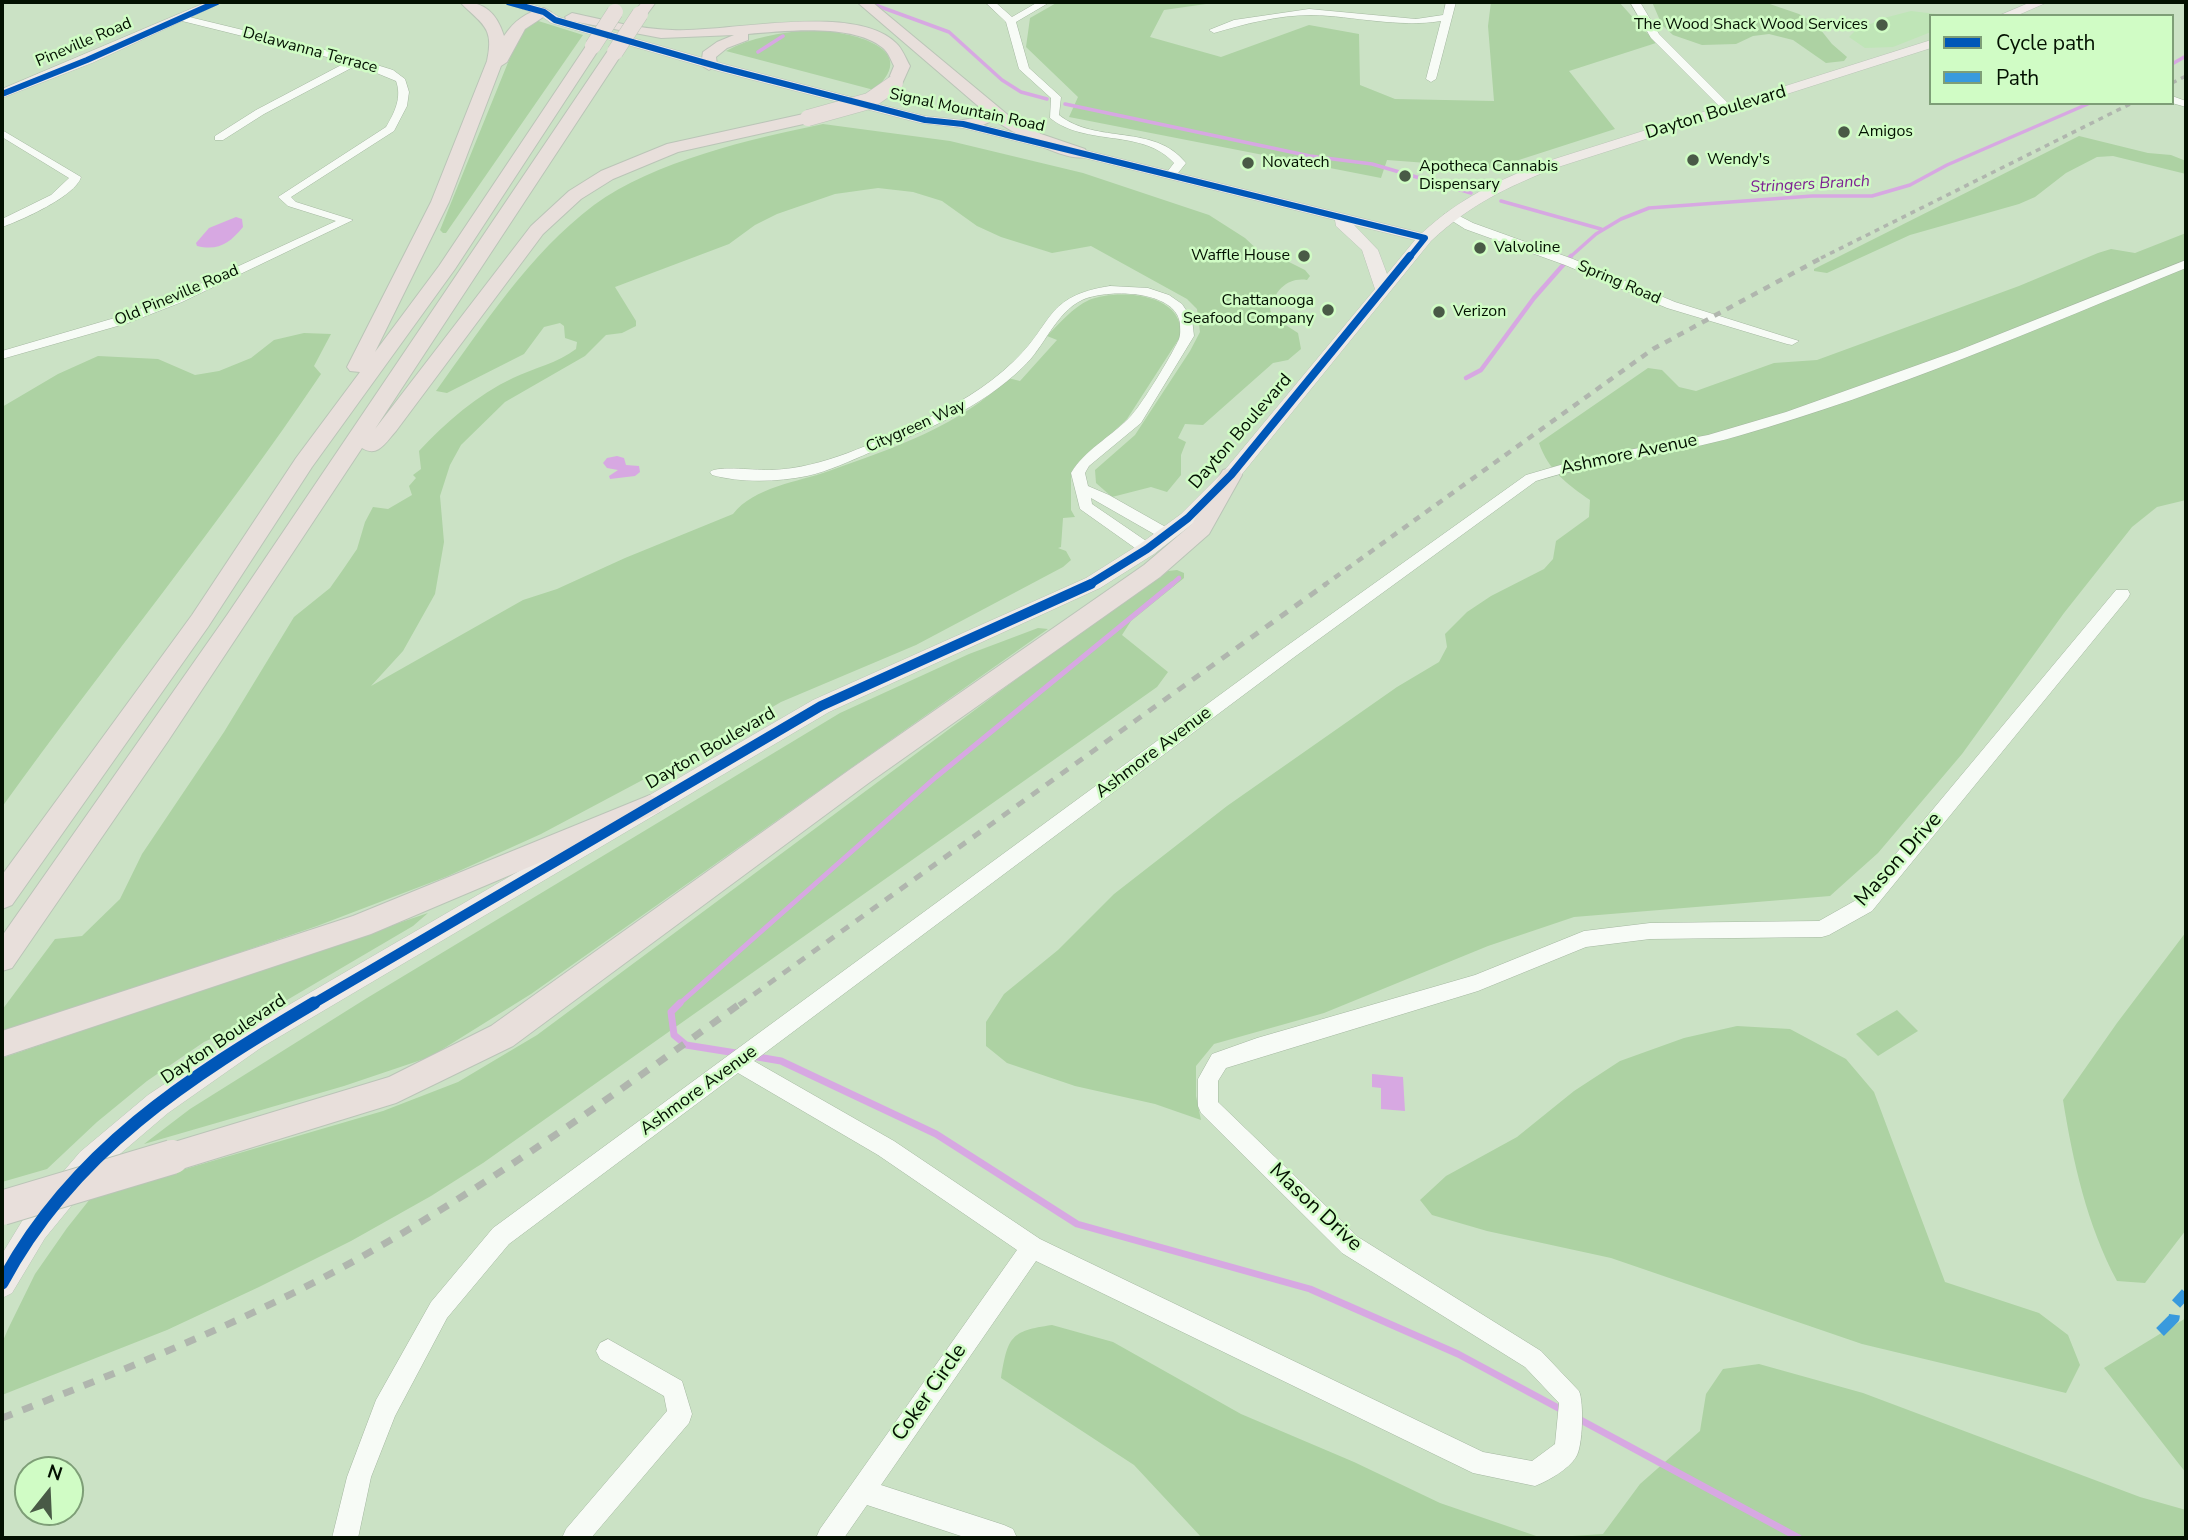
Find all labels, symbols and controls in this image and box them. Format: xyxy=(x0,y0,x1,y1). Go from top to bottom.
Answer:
street label: Pineville Road xyxy=(33,14,135,72)
legend xyxy=(1929,14,2174,105)
place label: The Wood Shack Wood Services xyxy=(1634,15,1868,35)
marker: The Wood Shack Wood Services xyxy=(1874,17,1890,33)
street label: Delawanna Terrace xyxy=(241,24,379,78)
text: Cycle path xyxy=(1996,29,2095,57)
text: Path xyxy=(1996,64,2039,92)
street label: Dayton Boulevard xyxy=(1643,81,1789,145)
street label: Signal Mountain Road xyxy=(888,85,1046,137)
place label: Amigos xyxy=(1858,122,1913,142)
marker: Amigos xyxy=(1836,124,1852,140)
place label: Wendy's xyxy=(1707,150,1770,170)
marker: Wendy's xyxy=(1685,152,1701,168)
place label: Novatech xyxy=(1262,153,1330,173)
marker: Novatech xyxy=(1240,155,1256,171)
place label: Apotheca Cannabis Dispensary xyxy=(1419,157,1558,195)
marker: Apotheca Cannabis Dispensary xyxy=(1397,168,1413,184)
water label: Stringers Branch xyxy=(1750,172,1870,198)
place label: Valvoline xyxy=(1494,238,1560,258)
marker: Valvoline xyxy=(1472,240,1488,256)
place label: Waffle House xyxy=(1191,246,1290,266)
marker: Waffle House xyxy=(1296,248,1312,264)
street label: Spring Road xyxy=(1575,257,1663,309)
street label: Old Pineville Road xyxy=(112,261,242,331)
place label: Chattanooga Seafood Company xyxy=(1183,291,1314,329)
marker: Chattanooga Seafood Company xyxy=(1320,302,1336,318)
place label: Verizon xyxy=(1453,302,1506,322)
marker: Verizon xyxy=(1431,304,1447,320)
street label: Dayton Boulevard xyxy=(1185,370,1297,494)
street label: Citygreen Way xyxy=(863,397,969,457)
street label: Ashmore Avenue xyxy=(1559,430,1699,480)
street label: Dayton Boulevard xyxy=(642,703,780,795)
street label: Ashmore Avenue xyxy=(1092,703,1216,803)
street label: Mason Drive xyxy=(1850,808,1948,912)
street label: Dayton Boulevard xyxy=(158,990,290,1090)
street label: Ashmore Avenue xyxy=(636,1041,762,1141)
street label: Mason Drive xyxy=(1263,1159,1367,1257)
street label: Coker Circle xyxy=(887,1340,973,1446)
north arrow xyxy=(14,1456,84,1526)
text: N xyxy=(44,1458,66,1487)

